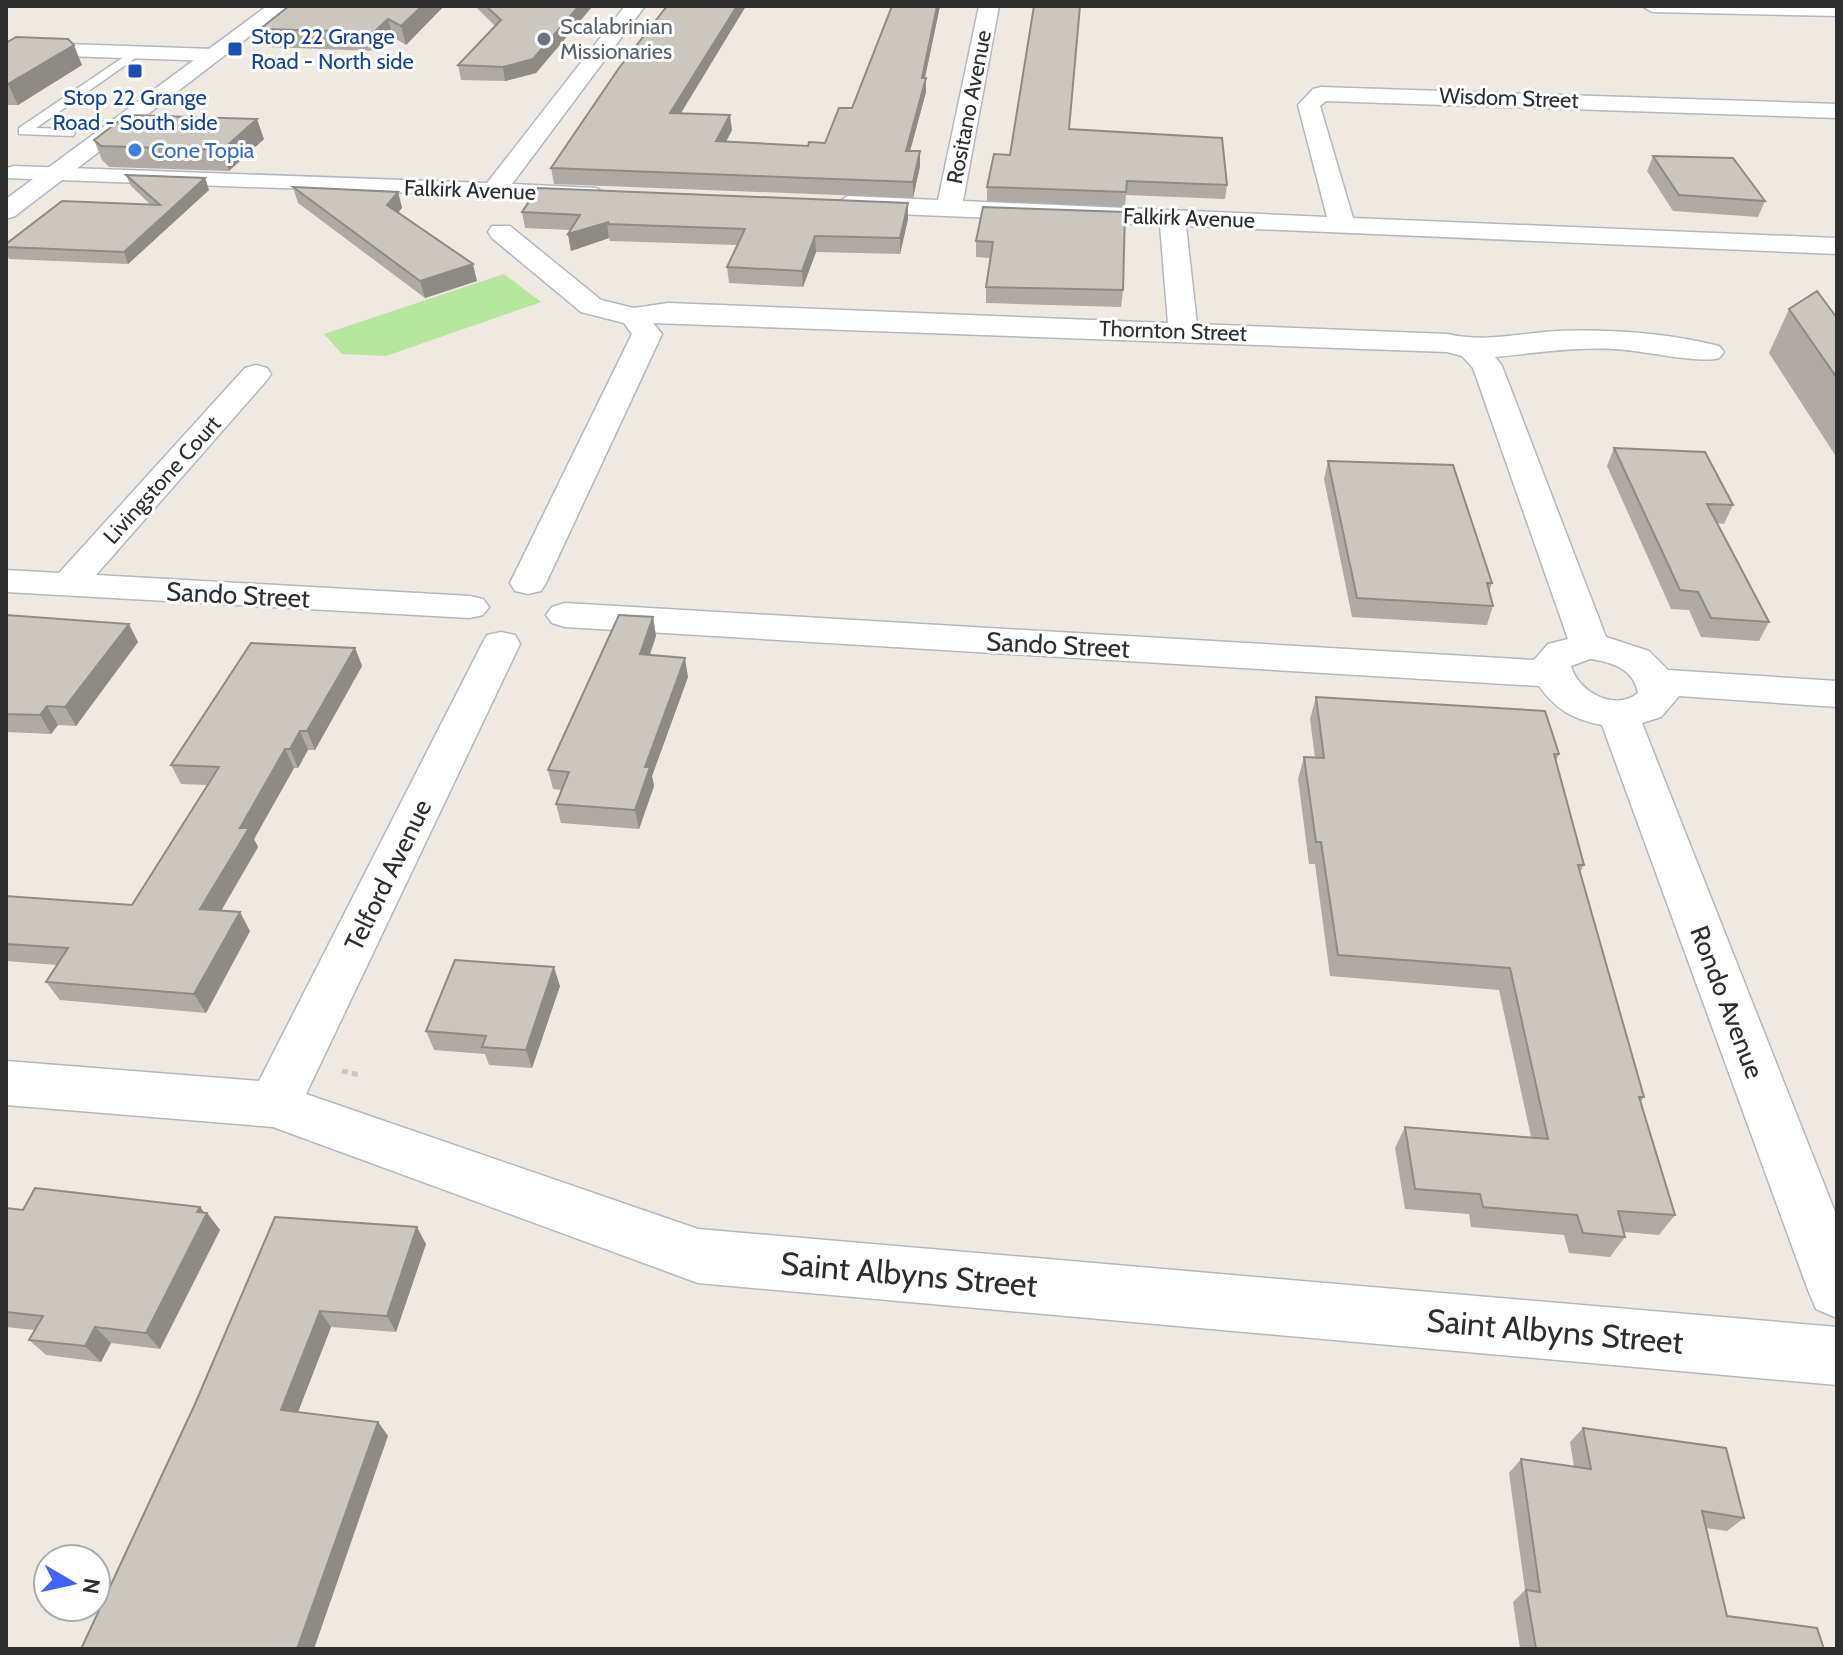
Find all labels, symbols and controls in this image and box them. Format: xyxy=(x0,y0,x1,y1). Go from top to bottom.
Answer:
place label: Scalabrinian Missionaries xyxy=(560,13,673,65)
place label: Stop 22 Grange Road - North side xyxy=(251,23,414,75)
street label: Rositano Avenue xyxy=(941,28,997,186)
marker: Scalabrinian Missionaries xyxy=(535,30,553,48)
marker: Stop 22 Grange Road - North side xyxy=(226,40,244,58)
marker: Stop 22 Grange Road - South side xyxy=(126,62,144,80)
street label: Wisdom Street xyxy=(1439,82,1580,114)
place label: Stop 22 Grange Road - South side xyxy=(53,84,217,136)
place label: Cone Topia xyxy=(151,137,255,164)
marker: Cone Topia xyxy=(126,141,144,159)
street label: Falkirk Avenue xyxy=(404,174,536,206)
street label: Falkirk Avenue xyxy=(1123,202,1255,234)
street label: Thornton Street xyxy=(1099,315,1248,347)
street label: Livingstone Court xyxy=(98,410,227,549)
street label: Sando Street xyxy=(165,575,311,615)
street label: Sando Street xyxy=(985,625,1131,665)
street label: Telford Avenue xyxy=(338,794,438,956)
street label: Rondo Avenue xyxy=(1683,921,1771,1083)
street label: Saint Albyns Street xyxy=(779,1243,1039,1305)
street label: Saint Albyns Street xyxy=(1425,1300,1685,1362)
north arrow xyxy=(32,1543,112,1623)
text: N xyxy=(77,1576,106,1596)

